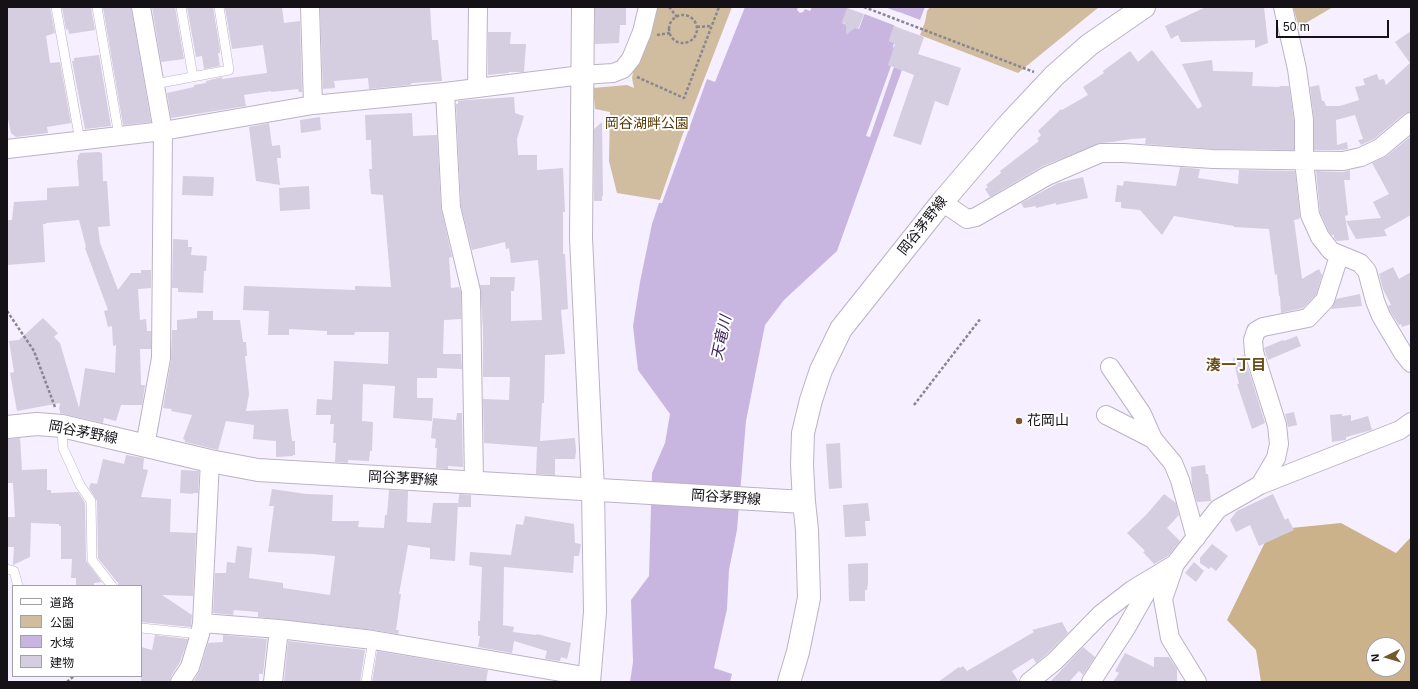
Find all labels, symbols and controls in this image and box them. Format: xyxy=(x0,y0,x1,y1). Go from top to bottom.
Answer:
scale bar xyxy=(1278,12,1391,38)
text: 50 m xyxy=(1283,20,1310,34)
park label: 岡谷湖畔公園 xyxy=(605,116,689,132)
street label: 岡谷茅野線 xyxy=(895,193,951,259)
water label: 天竜川 xyxy=(709,314,735,362)
district label: 湊一丁目 xyxy=(1206,357,1266,375)
place label: 花岡山 xyxy=(1027,413,1069,429)
marker: 花岡山 xyxy=(1014,416,1024,426)
street label: 岡谷茅野線 xyxy=(47,418,119,448)
street label: 岡谷茅野線 xyxy=(368,469,438,489)
street label: 岡谷茅野線 xyxy=(690,487,762,509)
legend xyxy=(12,585,142,677)
text: 道路 xyxy=(50,596,74,610)
text: 公園 xyxy=(50,616,74,630)
text: 水域 xyxy=(50,636,74,650)
north arrow xyxy=(1366,637,1406,677)
text: N xyxy=(1369,653,1381,662)
text: 建物 xyxy=(50,656,74,670)

